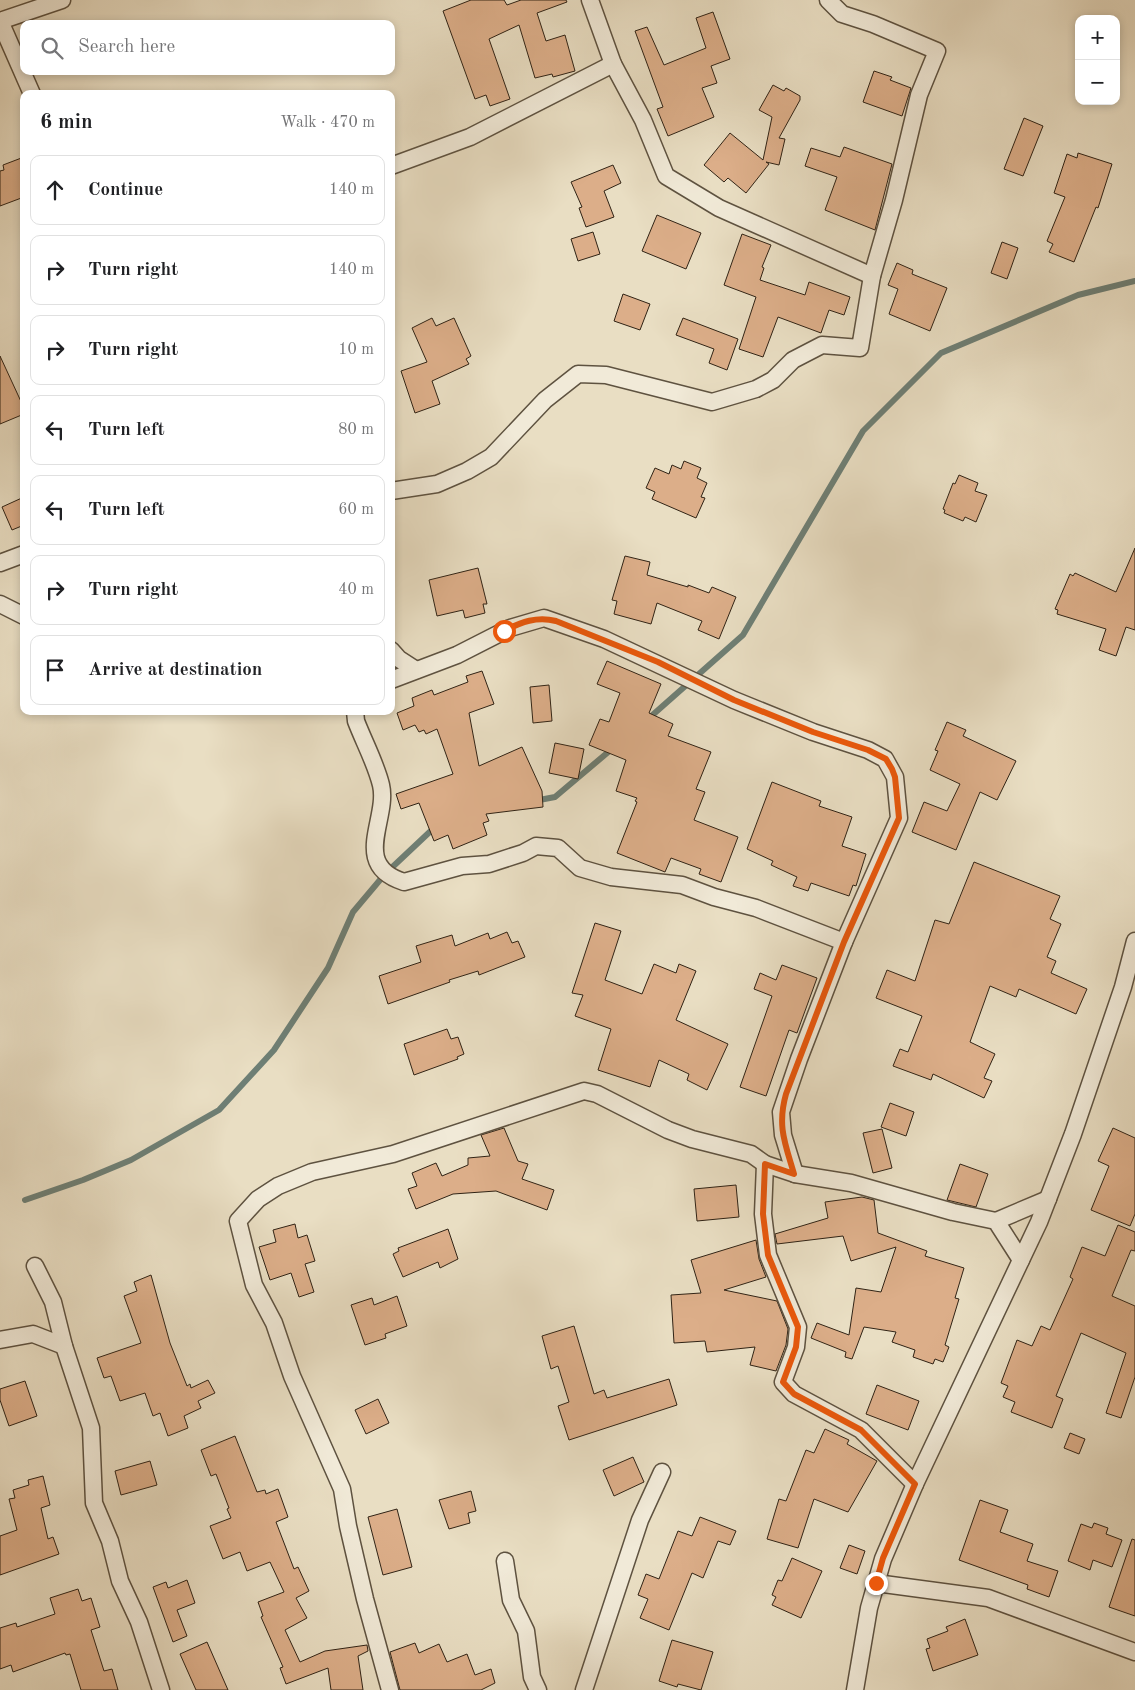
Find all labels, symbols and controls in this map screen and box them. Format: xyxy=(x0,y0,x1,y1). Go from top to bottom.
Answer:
map controls xyxy=(1075,15,1120,105)
button: + xyxy=(1075,15,1120,60)
search box xyxy=(20,20,395,75)
icon: search xyxy=(38,34,66,62)
text: Search here xyxy=(78,38,175,57)
button: − xyxy=(1075,60,1120,105)
text: 6 min xyxy=(40,112,93,133)
text: Walk · 470 m xyxy=(280,115,375,131)
icon: ahead xyxy=(41,176,69,204)
text: Continue xyxy=(88,181,163,200)
text: 140 m xyxy=(329,182,374,198)
icon: right xyxy=(41,256,69,284)
text: Turn right xyxy=(88,261,178,280)
text: 140 m xyxy=(329,262,374,278)
icon: right xyxy=(41,336,69,364)
text: Turn right xyxy=(88,341,178,360)
text: 10 m xyxy=(338,342,374,358)
icon: left xyxy=(41,416,69,444)
text: Turn left xyxy=(88,421,165,440)
text: 80 m xyxy=(338,422,374,438)
icon: left xyxy=(41,496,69,524)
text: Turn left xyxy=(88,501,165,520)
text: 60 m xyxy=(338,502,374,518)
icon: right xyxy=(41,576,69,604)
text: Turn right xyxy=(88,581,178,600)
text: 40 m xyxy=(338,582,374,598)
route start xyxy=(493,620,516,643)
icon: arrive xyxy=(41,656,69,684)
text: Arrive at destination xyxy=(88,661,262,680)
route end xyxy=(865,1572,888,1595)

